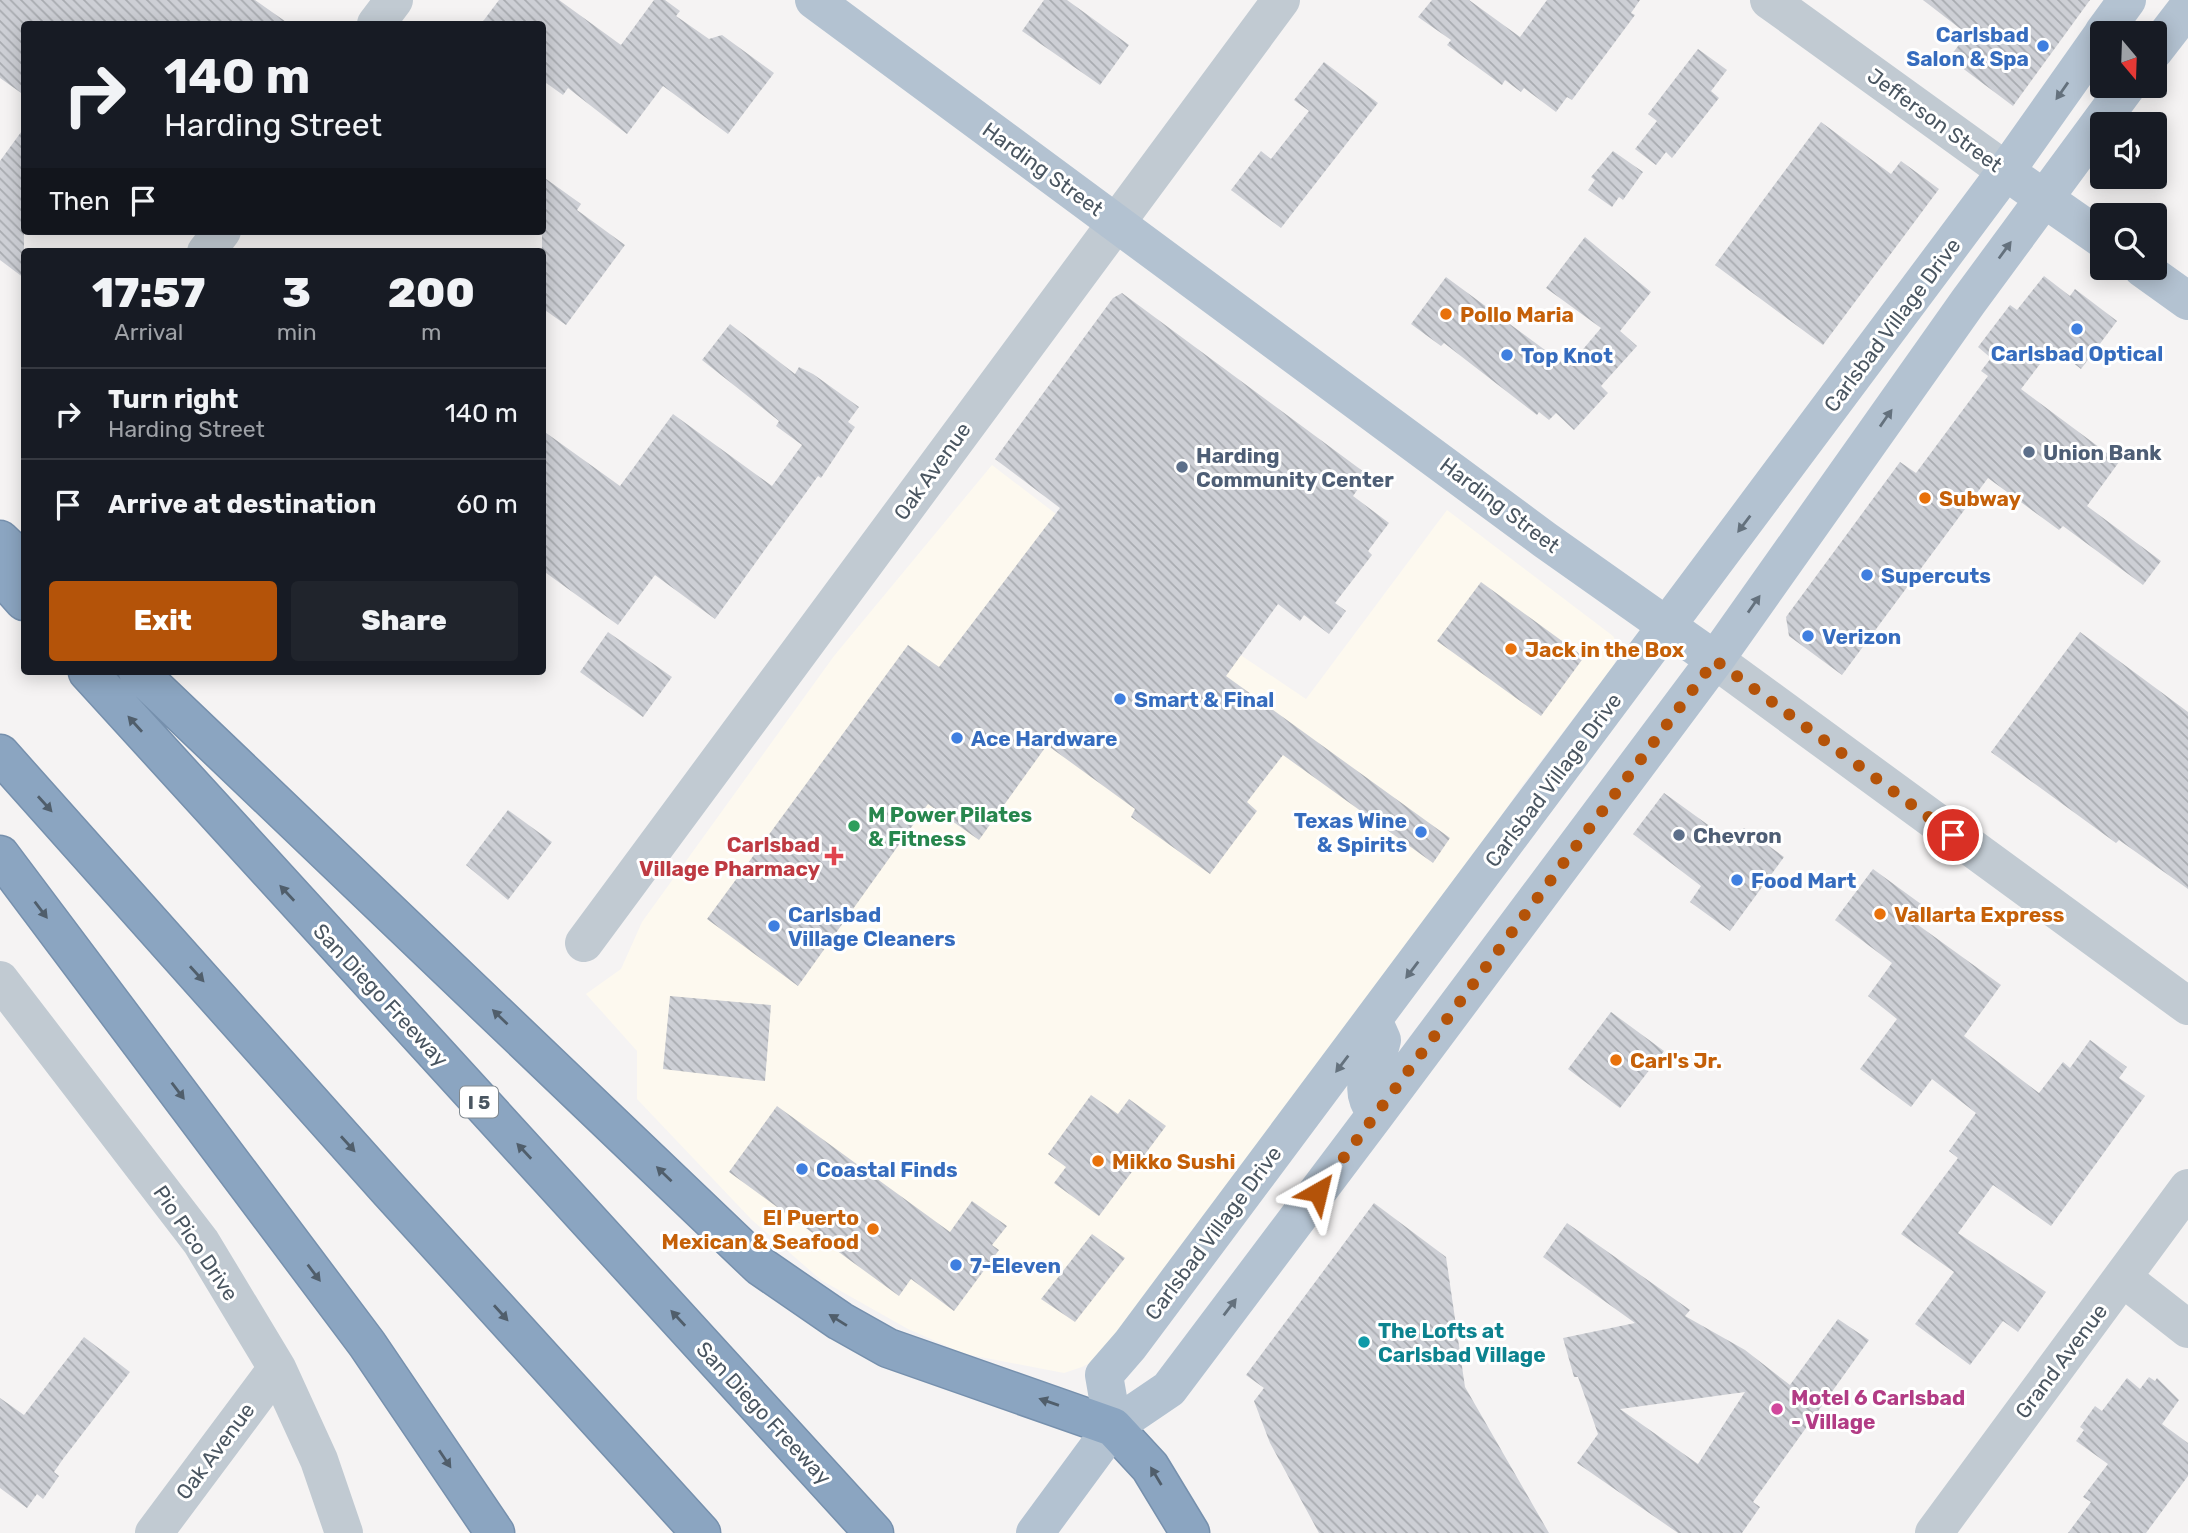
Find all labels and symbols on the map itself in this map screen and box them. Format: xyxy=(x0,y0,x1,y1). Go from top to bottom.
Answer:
north arrow xyxy=(2090,21,2166,98)
place label: Carlsbad Salon & Spa xyxy=(1906,22,2029,71)
marker: Carlsbad Salon & Spa xyxy=(2035,38,2051,54)
street label: Jefferson Street xyxy=(1863,63,2007,177)
one-way arrow xyxy=(2055,82,2069,100)
street label: Harding Street xyxy=(978,117,1108,221)
street label: Carlsbad Village Drive xyxy=(1819,233,1965,417)
one-way arrow xyxy=(1998,242,2013,260)
place label: Pollo Maria xyxy=(1460,302,1574,327)
marker: Pollo Maria xyxy=(1438,306,1454,322)
marker: Carlsbad Optical xyxy=(2069,321,2085,337)
place label: Carlsbad Optical xyxy=(1991,341,2163,366)
place label: Top Knot xyxy=(1521,343,1613,368)
marker: Top Knot xyxy=(1499,347,1515,363)
one-way arrow xyxy=(1879,409,1893,427)
street label: Oak Avenue xyxy=(888,417,976,525)
place label: Union Bank xyxy=(2043,440,2162,465)
place label: Harding Community Center xyxy=(1196,443,1394,492)
marker: Union Bank xyxy=(2021,444,2037,460)
street label: Harding Street xyxy=(1435,452,1565,558)
marker: Harding Community Center xyxy=(1174,459,1190,475)
place label: Subway xyxy=(1939,486,2022,511)
marker: Subway xyxy=(1917,490,1933,506)
one-way arrow xyxy=(1736,514,1751,532)
place label: Supercuts xyxy=(1881,563,1991,588)
marker: Supercuts xyxy=(1859,567,1875,583)
one-way arrow xyxy=(1747,595,1761,613)
place label: Verizon xyxy=(1822,624,1901,649)
marker: Verizon xyxy=(1800,628,1816,644)
place label: Jack in the Box xyxy=(1525,637,1685,662)
marker: Jack in the Box xyxy=(1503,641,1519,657)
place label: Smart & Final xyxy=(1134,687,1274,712)
street label: Carlsbad Village Drive xyxy=(1480,688,1626,872)
marker: Smart & Final xyxy=(1112,691,1128,707)
one-way arrow xyxy=(127,716,143,733)
place label: Ace Hardware xyxy=(971,726,1117,751)
marker: Ace Hardware xyxy=(949,730,965,746)
one-way arrow xyxy=(37,796,53,813)
place label: M Power Pilates & Fitness xyxy=(868,802,1032,851)
pin xyxy=(1923,805,1983,865)
place label: Texas Wine & Spirits xyxy=(1294,808,1407,857)
marker: M Power Pilates & Fitness xyxy=(846,818,862,834)
place label: Chevron xyxy=(1693,823,1782,848)
marker: Texas Wine & Spirits xyxy=(1413,824,1429,840)
marker: Chevron xyxy=(1671,827,1687,843)
place label: Carlsbad Village Pharmacy xyxy=(639,832,820,881)
marker: Carlsbad Village Pharmacy xyxy=(826,848,842,864)
place label: Food Mart xyxy=(1751,868,1856,893)
marker: Food Mart xyxy=(1729,872,1745,888)
one-way arrow xyxy=(280,885,296,902)
one-way arrow xyxy=(34,900,48,919)
place label: Carlsbad Village Cleaners xyxy=(788,902,956,951)
place label: Vallarta Express xyxy=(1894,902,2064,927)
marker: Vallarta Express xyxy=(1872,906,1888,922)
street label: San Diego Freeway xyxy=(308,918,454,1072)
marker: Carlsbad Village Cleaners xyxy=(766,918,782,934)
one-way arrow xyxy=(1405,961,1419,979)
one-way arrow xyxy=(189,965,205,983)
one-way arrow xyxy=(492,1010,509,1026)
place label: Carl's Jr. xyxy=(1630,1048,1722,1073)
marker: Carl's Jr. xyxy=(1608,1052,1624,1068)
one-way arrow xyxy=(1335,1055,1349,1073)
one-way arrow xyxy=(170,1082,185,1100)
road number: I 5 xyxy=(460,1086,498,1118)
one-way arrow xyxy=(340,1135,356,1153)
street label: Carlsbad Village Drive xyxy=(1140,1141,1286,1325)
one-way arrow xyxy=(516,1142,532,1160)
place label: Mikko Sushi xyxy=(1112,1149,1235,1174)
marker: Mikko Sushi xyxy=(1090,1153,1106,1169)
position arrow xyxy=(1281,1155,1355,1229)
place label: Coastal Finds xyxy=(816,1157,958,1182)
marker: Coastal Finds xyxy=(794,1161,810,1177)
one-way arrow xyxy=(656,1166,673,1183)
street label: Pio Pico Drive xyxy=(148,1181,244,1305)
place label: El Puerto Mexican & Seafood xyxy=(662,1205,859,1254)
marker: El Puerto Mexican & Seafood xyxy=(865,1221,881,1237)
place label: 7-Eleven xyxy=(970,1253,1061,1278)
marker: 7-Eleven xyxy=(948,1257,964,1273)
one-way arrow xyxy=(307,1264,322,1282)
one-way arrow xyxy=(1223,1299,1238,1317)
street label: Grand Avenue xyxy=(2010,1299,2112,1423)
one-way arrow xyxy=(493,1304,509,1322)
one-way arrow xyxy=(670,1310,686,1327)
one-way arrow xyxy=(829,1313,848,1326)
place label: The Lofts at Carlsbad Village xyxy=(1378,1318,1546,1367)
marker: The Lofts at Carlsbad Village xyxy=(1356,1334,1372,1350)
street label: San Diego Freeway xyxy=(691,1336,837,1490)
place label: Motel 6 Carlsbad - Village xyxy=(1791,1385,1965,1434)
one-way arrow xyxy=(1039,1396,1060,1407)
street label: Oak Avenue xyxy=(171,1398,259,1504)
marker: Motel 6 Carlsbad - Village xyxy=(1769,1401,1785,1417)
one-way arrow xyxy=(438,1450,452,1468)
one-way arrow xyxy=(1150,1467,1162,1486)

